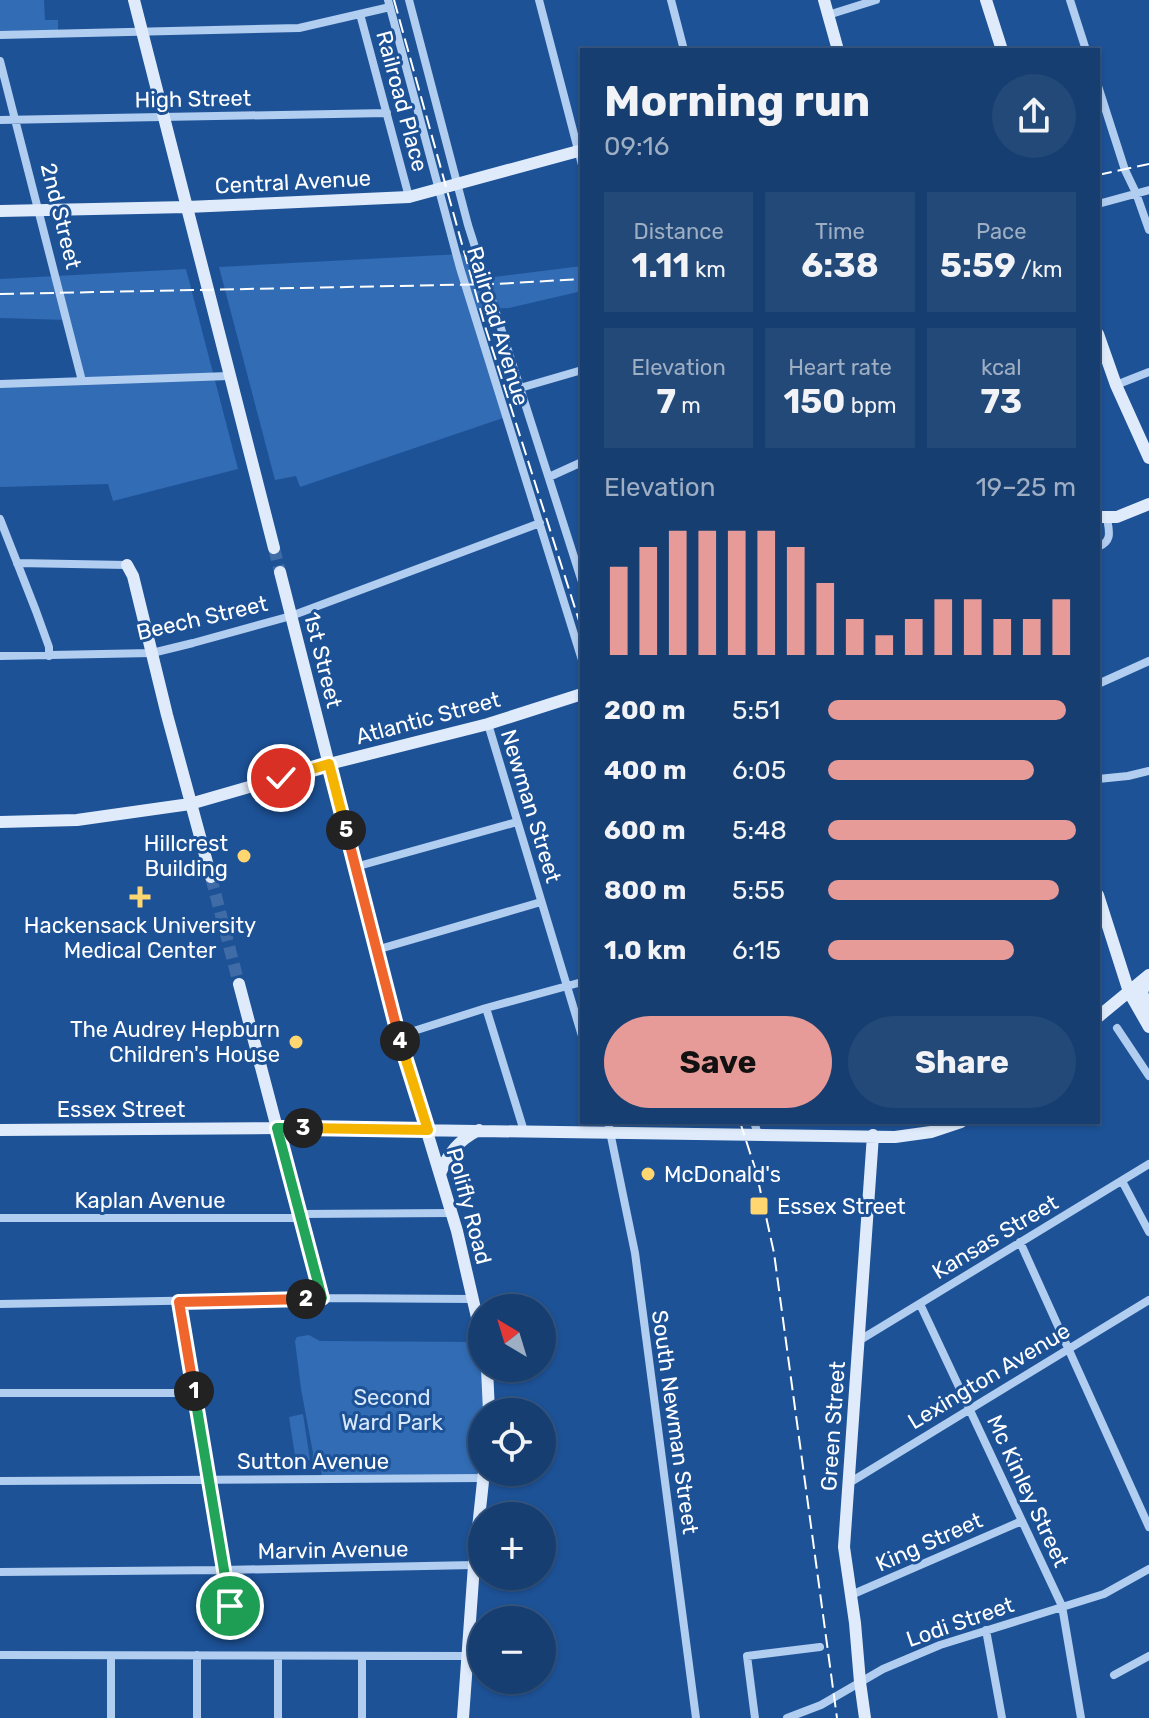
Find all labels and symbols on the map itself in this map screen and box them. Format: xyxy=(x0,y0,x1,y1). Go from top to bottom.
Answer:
street label: Railroad Place xyxy=(370,28,434,174)
street label: High Street xyxy=(134,84,252,114)
street label: 2nd Street xyxy=(35,160,87,272)
street label: Central Avenue xyxy=(214,164,372,200)
street label: Railroad Avenue xyxy=(461,243,535,409)
street label: Beech Street xyxy=(134,590,271,646)
street label: 1st Street xyxy=(298,609,348,711)
street label: Atlantic Street xyxy=(353,686,504,750)
street label: Newman Street xyxy=(495,726,567,886)
pin xyxy=(247,744,315,812)
pin: 5 xyxy=(326,810,366,850)
place label: Hillcrest Building xyxy=(144,830,228,882)
marker: Hillcrest Building xyxy=(235,847,253,865)
marker: Hackensack University Medical Center xyxy=(129,886,151,908)
place label: Hackensack University Medical Center xyxy=(24,912,256,964)
place label: The Audrey Hepburn Children's House xyxy=(70,1016,280,1068)
pin: 4 xyxy=(380,1021,420,1061)
marker: The Audrey Hepburn Children's House xyxy=(287,1033,305,1051)
street label: Essex Street xyxy=(57,1096,186,1123)
pin: 3 xyxy=(283,1108,323,1148)
street label: Polifly Road xyxy=(440,1145,498,1267)
place label: McDonald's xyxy=(664,1161,781,1188)
marker: McDonald's xyxy=(639,1165,657,1183)
street label: Kaplan Avenue xyxy=(74,1187,226,1214)
street label: Kansas Street xyxy=(927,1189,1063,1285)
place label: Essex Street xyxy=(777,1193,906,1220)
marker: Essex Street xyxy=(748,1195,770,1217)
pin: 2 xyxy=(286,1279,326,1319)
north arrow xyxy=(468,1294,556,1382)
street label: South Newman Street xyxy=(646,1308,704,1536)
street label: Lexington Avenue xyxy=(903,1317,1075,1435)
street label: Green Street xyxy=(815,1360,851,1492)
pin: 1 xyxy=(174,1371,214,1411)
park label: Second Ward Park xyxy=(341,1384,443,1436)
street label: Mc Kinley Street xyxy=(981,1411,1075,1572)
street label: Sutton Avenue xyxy=(237,1448,389,1475)
street label: King Street xyxy=(871,1506,987,1578)
street label: Marvin Avenue xyxy=(257,1535,409,1565)
pin xyxy=(196,1572,264,1640)
street label: Lodi Street xyxy=(903,1591,1018,1653)

